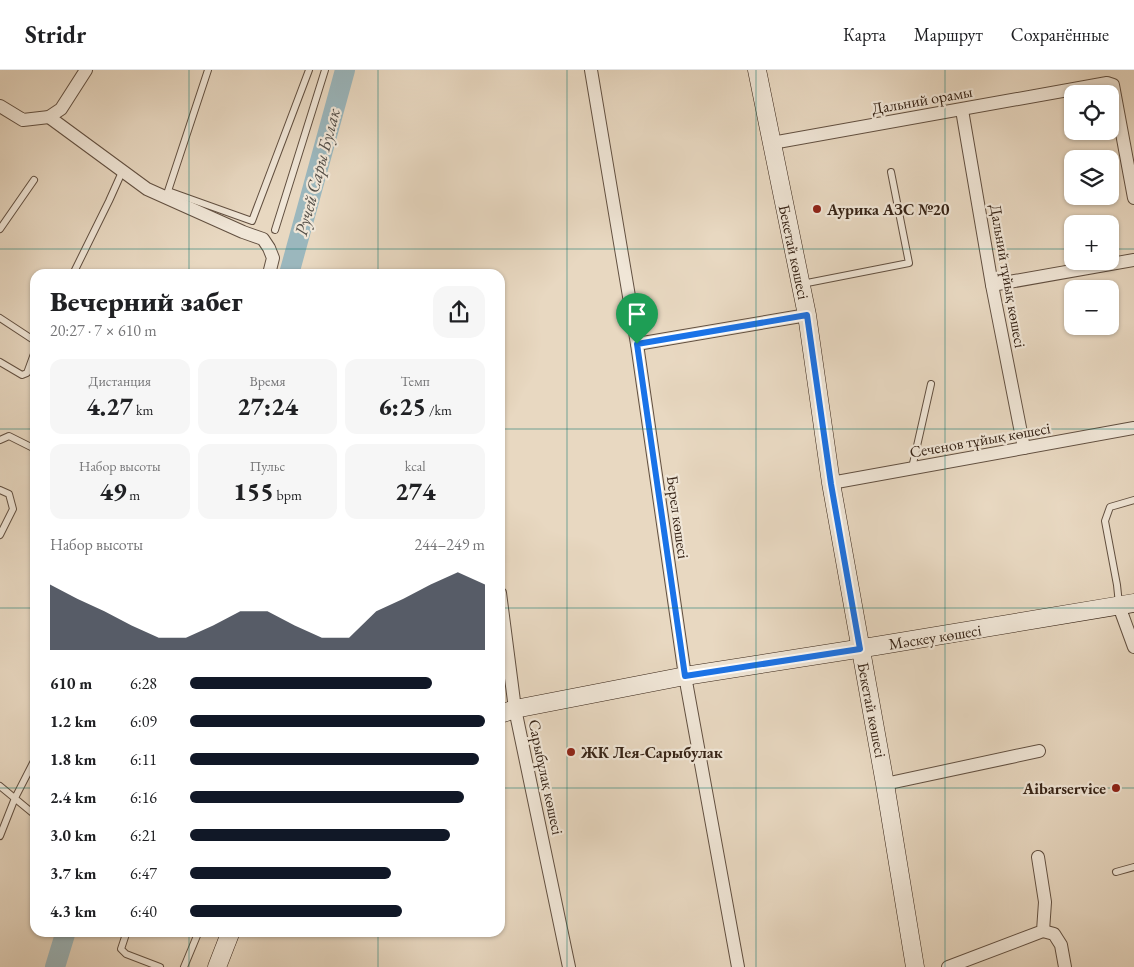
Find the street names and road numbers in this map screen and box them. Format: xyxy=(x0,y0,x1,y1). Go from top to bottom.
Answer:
street label: Дальний орамы xyxy=(870,81,974,119)
street label: Бекетай көшесі xyxy=(774,203,814,302)
street label: Дальний тұйық көшесі xyxy=(985,203,1031,350)
street label: Сеченов тұйық көшесі xyxy=(908,417,1052,463)
street label: Берел көшесі xyxy=(662,474,694,560)
street label: Мәскеу көшесі xyxy=(887,619,983,655)
street label: Бекетай көшесі xyxy=(852,661,892,760)
street label: Сарыбұлақ көшесі xyxy=(524,717,569,837)

